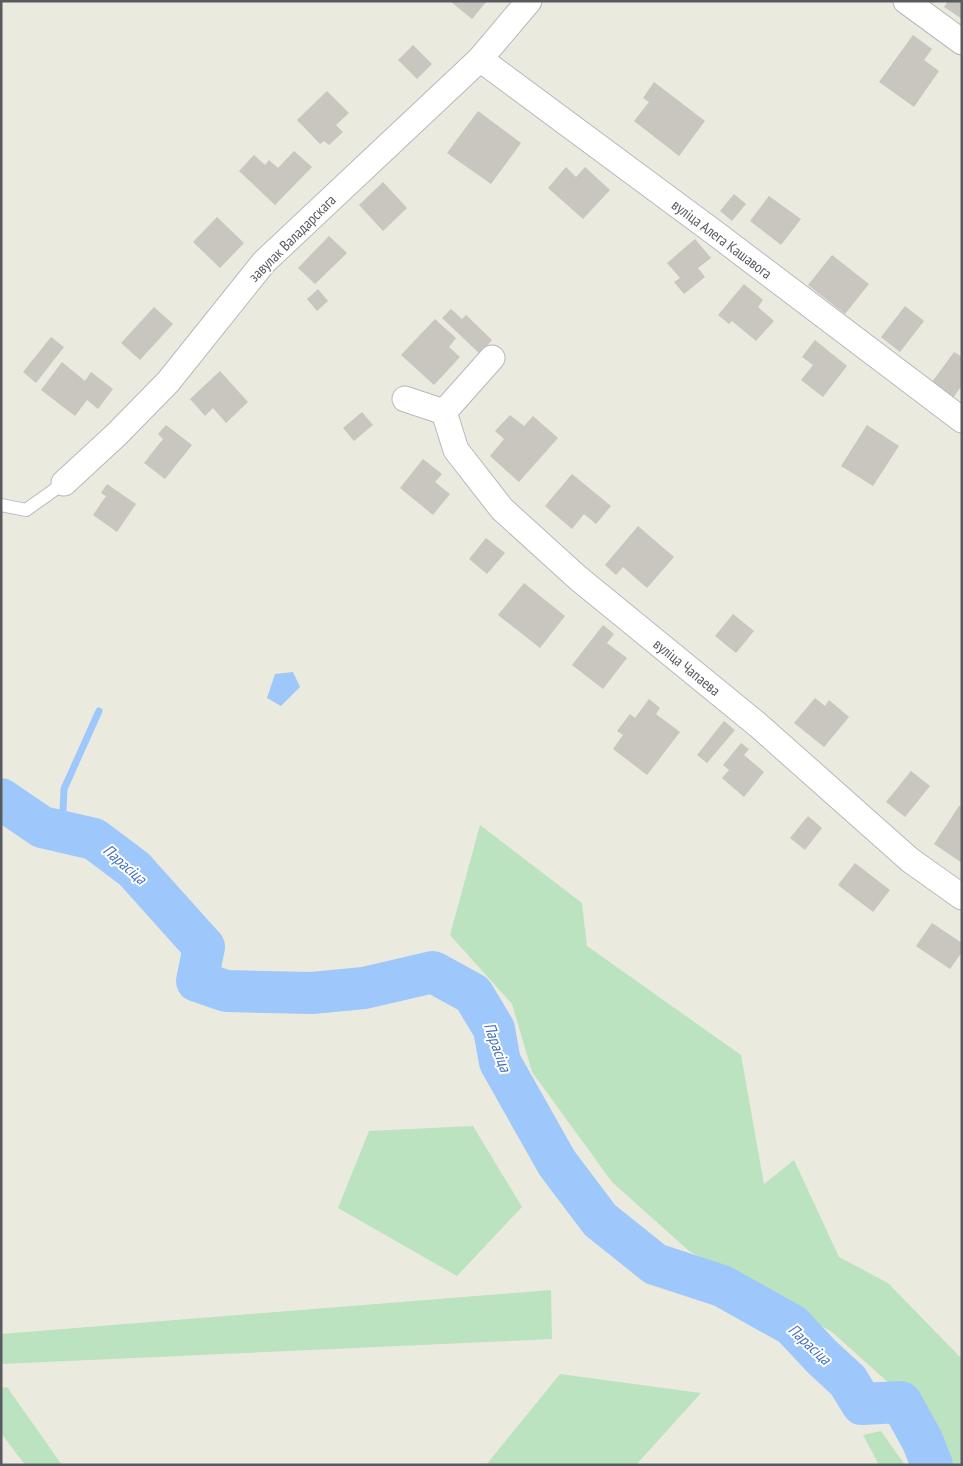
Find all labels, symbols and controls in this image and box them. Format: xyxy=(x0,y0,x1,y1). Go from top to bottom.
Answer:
street label: завулак Валадарскага xyxy=(244,190,340,286)
street label: вуліца Алега Кашавога xyxy=(668,195,776,283)
street label: вуліца Чапаева xyxy=(650,634,724,700)
water label: Парасіца xyxy=(99,840,152,889)
water label: Парасіца xyxy=(480,1020,517,1076)
water label: Парасіца xyxy=(785,1319,837,1370)

